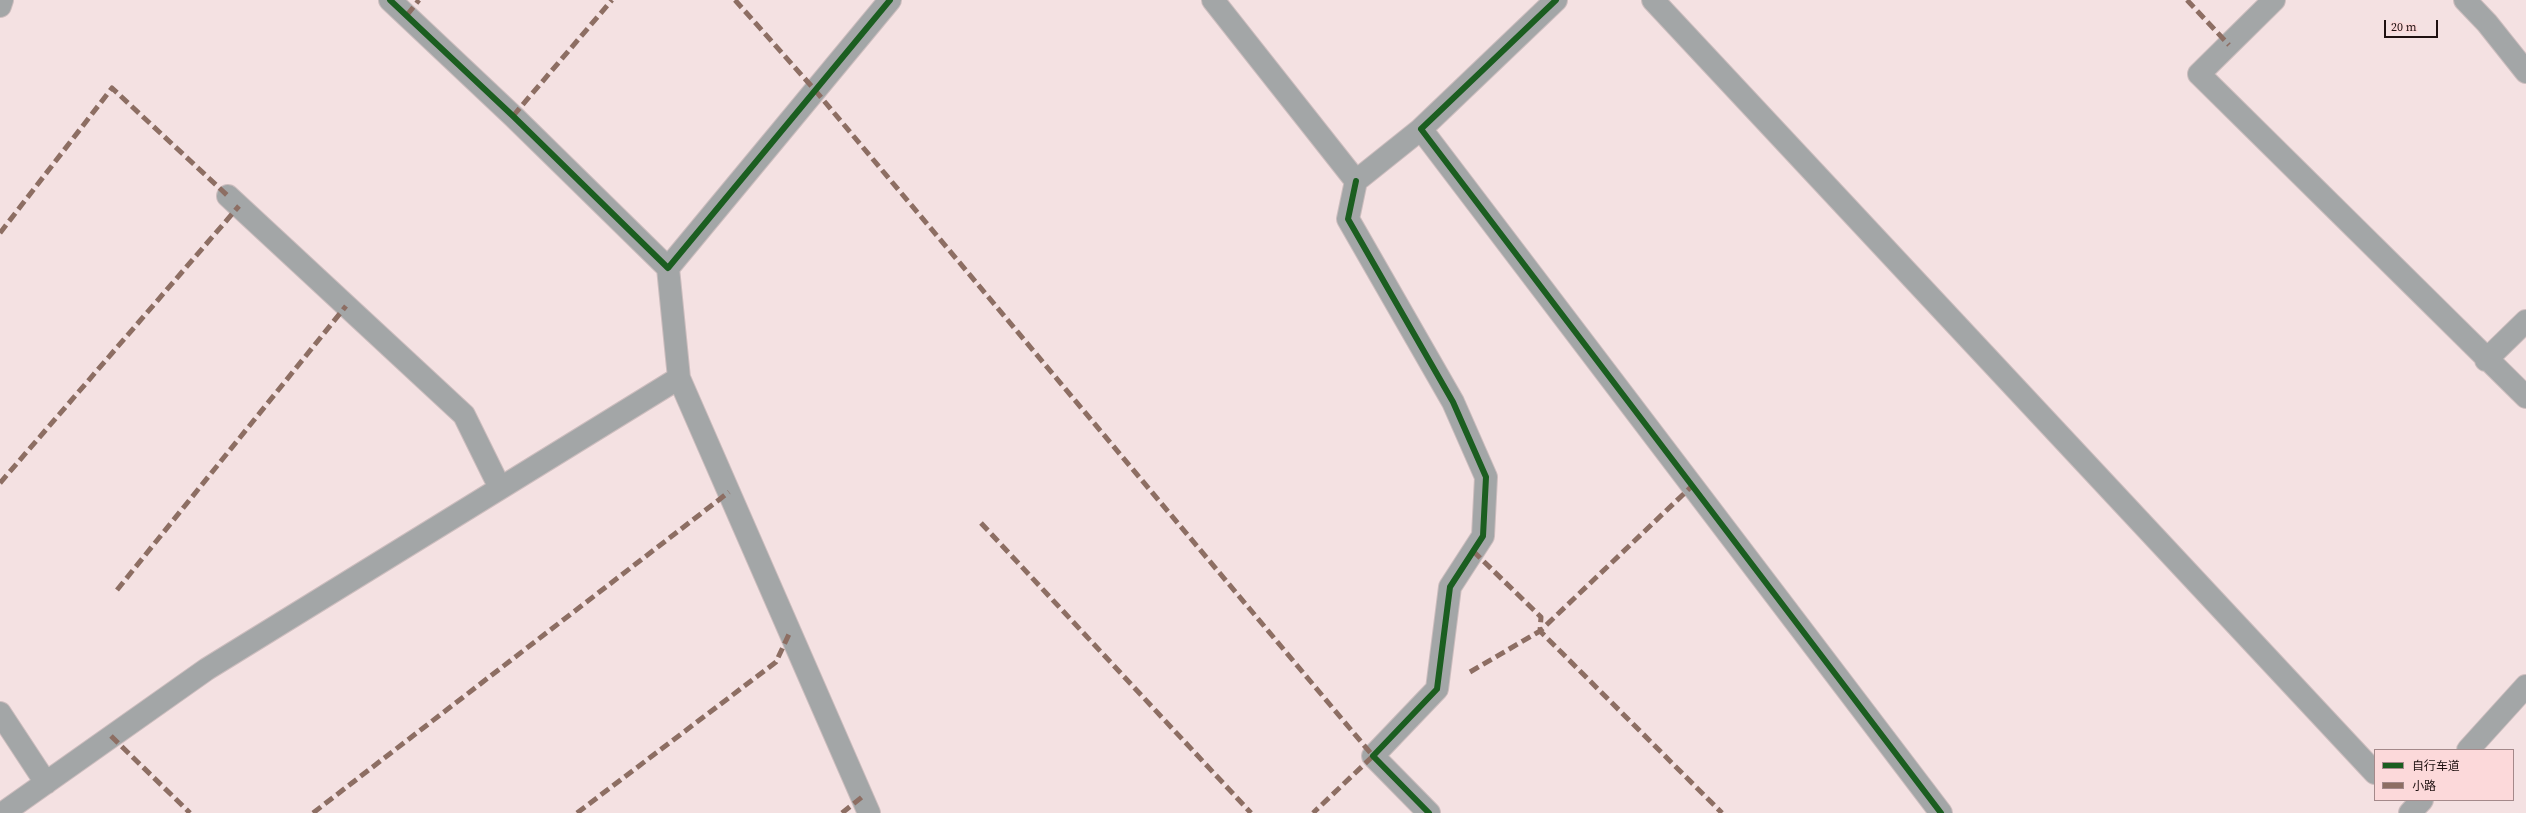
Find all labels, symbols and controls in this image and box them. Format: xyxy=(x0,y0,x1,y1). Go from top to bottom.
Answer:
scale bar xyxy=(2386,12,2440,38)
text: 20 m xyxy=(2391,19,2417,35)
legend xyxy=(2374,749,2514,801)
text: 自行车道 xyxy=(2412,758,2460,774)
text: 小路 xyxy=(2412,778,2436,794)

